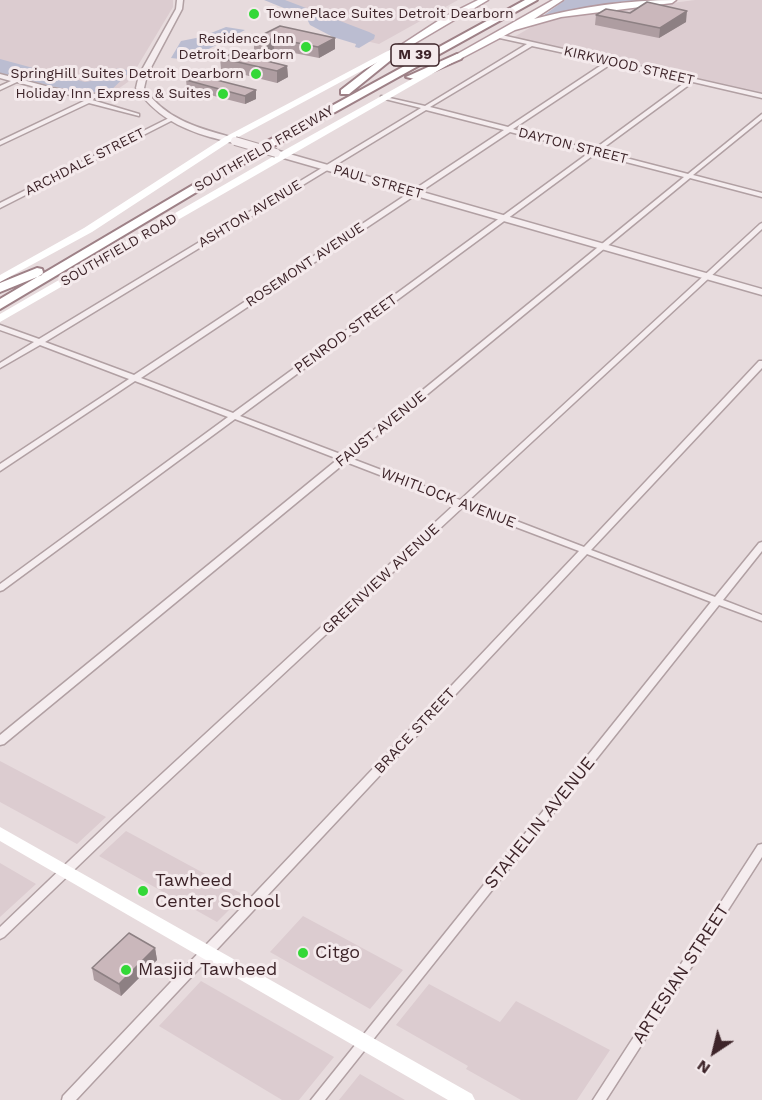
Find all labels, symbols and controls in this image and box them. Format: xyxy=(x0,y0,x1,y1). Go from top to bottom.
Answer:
place label: TownePlace Suites Detroit Dearborn xyxy=(266,6,514,22)
marker: TownePlace Suites Detroit Dearborn xyxy=(247,7,261,21)
place label: Residence Inn Detroit Dearborn xyxy=(179,31,294,63)
marker: Residence Inn Detroit Dearborn xyxy=(299,40,313,54)
street label: KIRKWOOD STREET xyxy=(562,43,696,89)
road number: M 39 xyxy=(391,44,439,66)
place label: SpringHill Suites Detroit Dearborn xyxy=(11,66,244,82)
marker: SpringHill Suites Detroit Dearborn xyxy=(249,67,263,81)
place label: Holiday Inn Express & Suites xyxy=(16,86,211,102)
marker: Holiday Inn Express & Suites xyxy=(216,87,230,101)
street label: SOUTHFIELD FREEWAY xyxy=(191,102,337,196)
street label: DAYTON STREET xyxy=(516,124,630,168)
street label: ARCHDALE STREET xyxy=(22,125,148,199)
street label: PAUL STREET xyxy=(331,161,425,203)
street label: ASHTON AVENUE xyxy=(195,177,305,251)
street label: SOUTHFIELD ROAD xyxy=(58,210,180,290)
street label: ROSEMONT AVENUE xyxy=(243,219,367,311)
street label: PENROD STREET xyxy=(291,291,401,377)
street label: FAUST AVENUE xyxy=(332,387,430,471)
street label: WHITLOCK AVENUE xyxy=(378,464,518,532)
street label: GREENVIEW AVENUE xyxy=(319,520,443,638)
street label: BRACE STREET xyxy=(371,684,459,778)
street label: STAHELIN AVENUE xyxy=(480,753,600,893)
place label: Tawheed Center School xyxy=(155,870,280,912)
marker: Tawheed Center School xyxy=(136,884,150,898)
street label: ARTESIAN STREET xyxy=(628,900,734,1048)
place label: Citgo xyxy=(315,942,360,964)
marker: Citgo xyxy=(296,946,310,960)
place label: Masjid Tawheed xyxy=(138,959,277,981)
marker: Masjid Tawheed xyxy=(119,963,133,977)
north arrow xyxy=(684,1022,744,1082)
text: N xyxy=(693,1056,714,1078)

